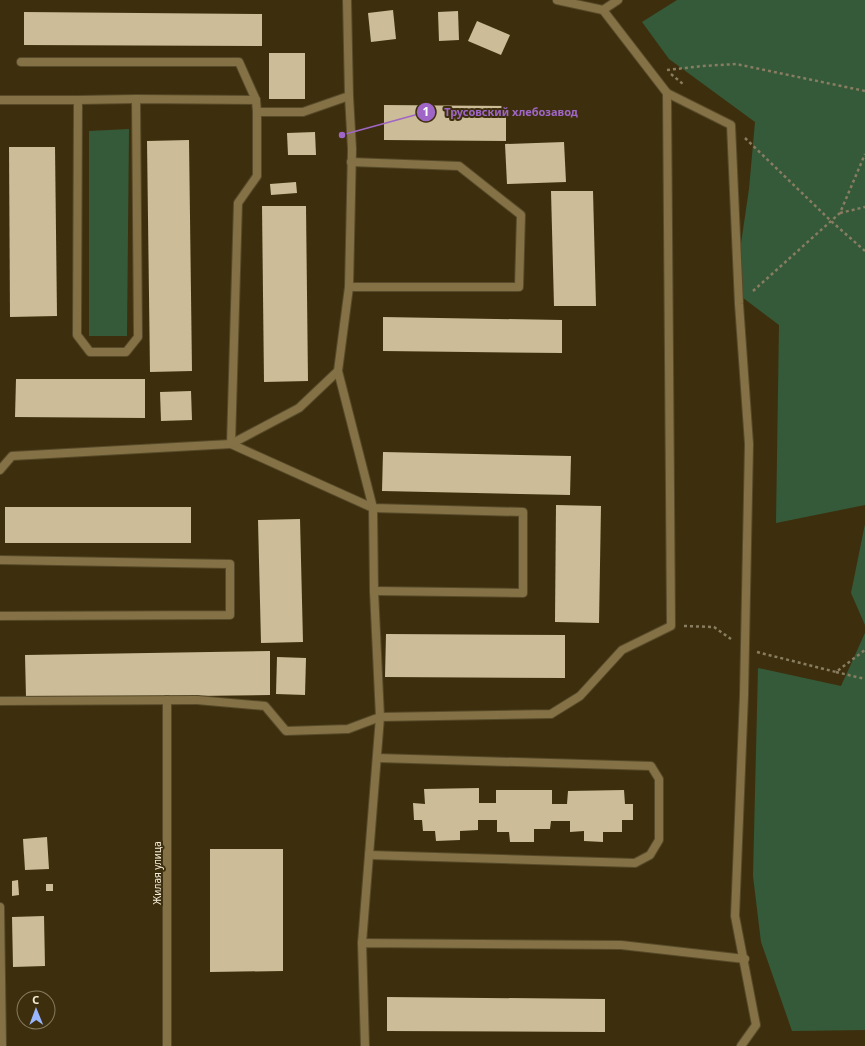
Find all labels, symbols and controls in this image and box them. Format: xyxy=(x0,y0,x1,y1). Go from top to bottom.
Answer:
callout: Трусовский хлебозавод xyxy=(416,101,586,124)
text: 1 xyxy=(423,103,429,120)
text: Трусовский хлебозавод xyxy=(444,104,578,119)
street label: Жилая улица xyxy=(150,841,164,905)
north arrow xyxy=(16,990,56,1030)
text: С xyxy=(32,992,40,1007)

